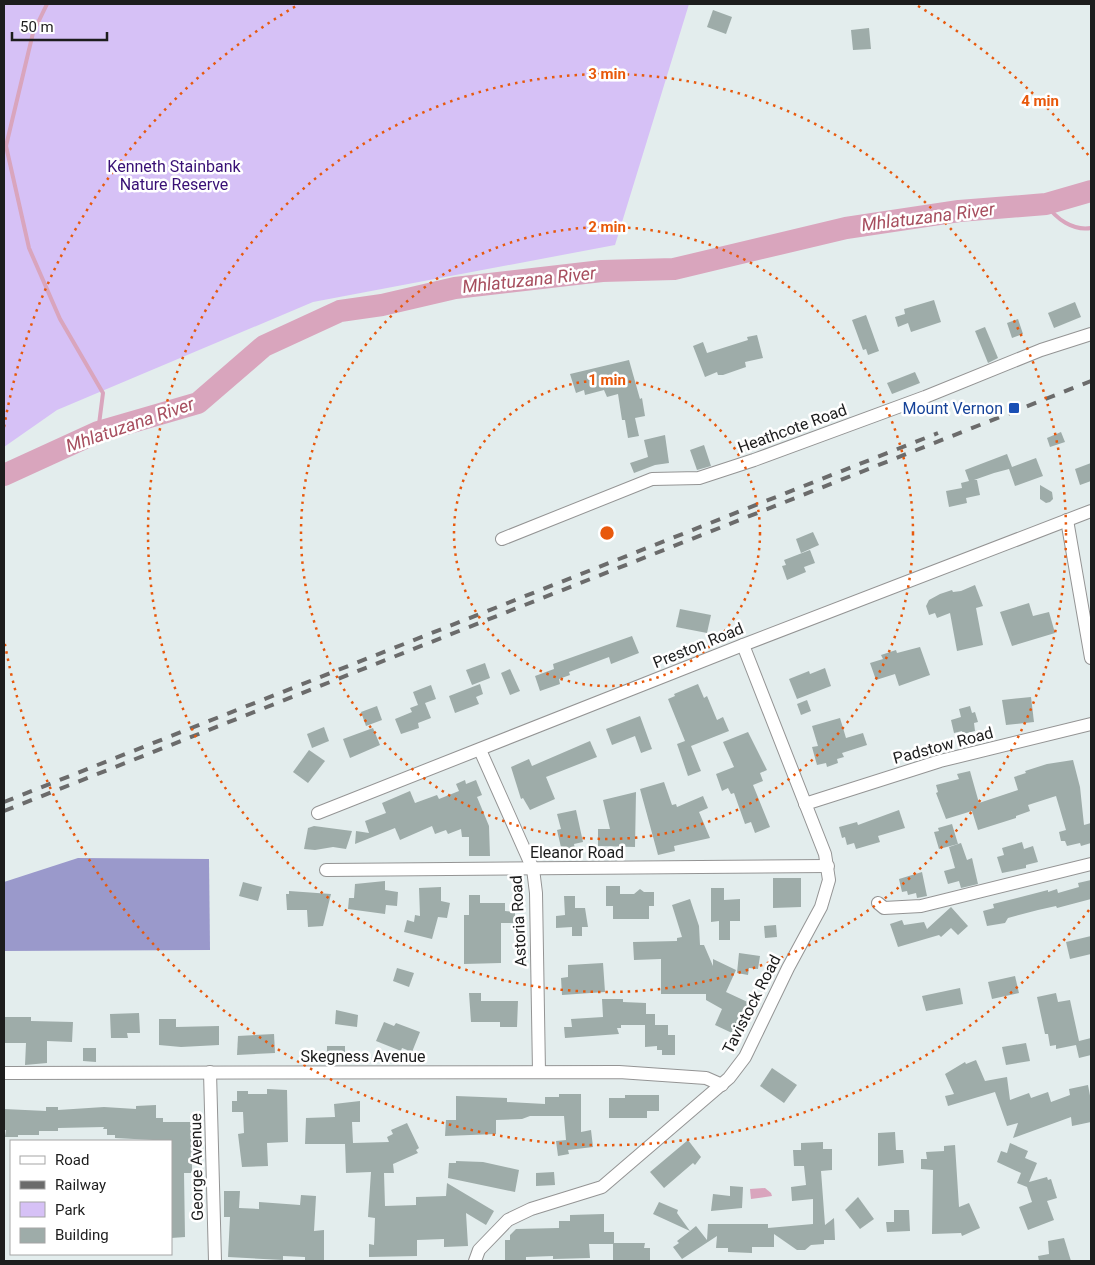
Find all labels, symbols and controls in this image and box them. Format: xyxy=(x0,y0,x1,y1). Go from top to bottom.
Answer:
scale bar xyxy=(12,10,108,42)
text: 50 m xyxy=(20,18,54,36)
text: 3 min xyxy=(588,65,626,83)
text: 4 min xyxy=(1021,92,1059,110)
park label: Kenneth Stainbank Nature Reserve xyxy=(107,157,242,194)
water label: Mhlatuzana River xyxy=(860,198,997,235)
text: 2 min xyxy=(588,218,626,236)
water label: Mhlatuzana River xyxy=(461,262,598,297)
text: 1 min xyxy=(588,371,626,389)
water label: Mhlatuzana River xyxy=(63,392,198,456)
place label: Mount Vernon xyxy=(903,399,1003,418)
street label: Heathcote Road xyxy=(735,400,849,457)
marker: Mount Vernon xyxy=(1007,401,1021,415)
centre of rings xyxy=(598,524,616,542)
street label: Preston Road xyxy=(650,619,746,672)
street label: Padstow Road xyxy=(891,723,995,768)
street label: Eleanor Road xyxy=(530,843,624,862)
street label: Astoria Road xyxy=(507,875,530,967)
street label: Tavistock Road xyxy=(718,952,785,1057)
street label: Skegness Avenue xyxy=(300,1047,426,1066)
street label: George Avenue xyxy=(186,1113,207,1221)
legend xyxy=(10,1140,172,1255)
text: Road xyxy=(55,1151,89,1169)
text: Railway xyxy=(55,1176,106,1194)
text: Park xyxy=(55,1201,86,1219)
text: Building xyxy=(55,1226,109,1244)

